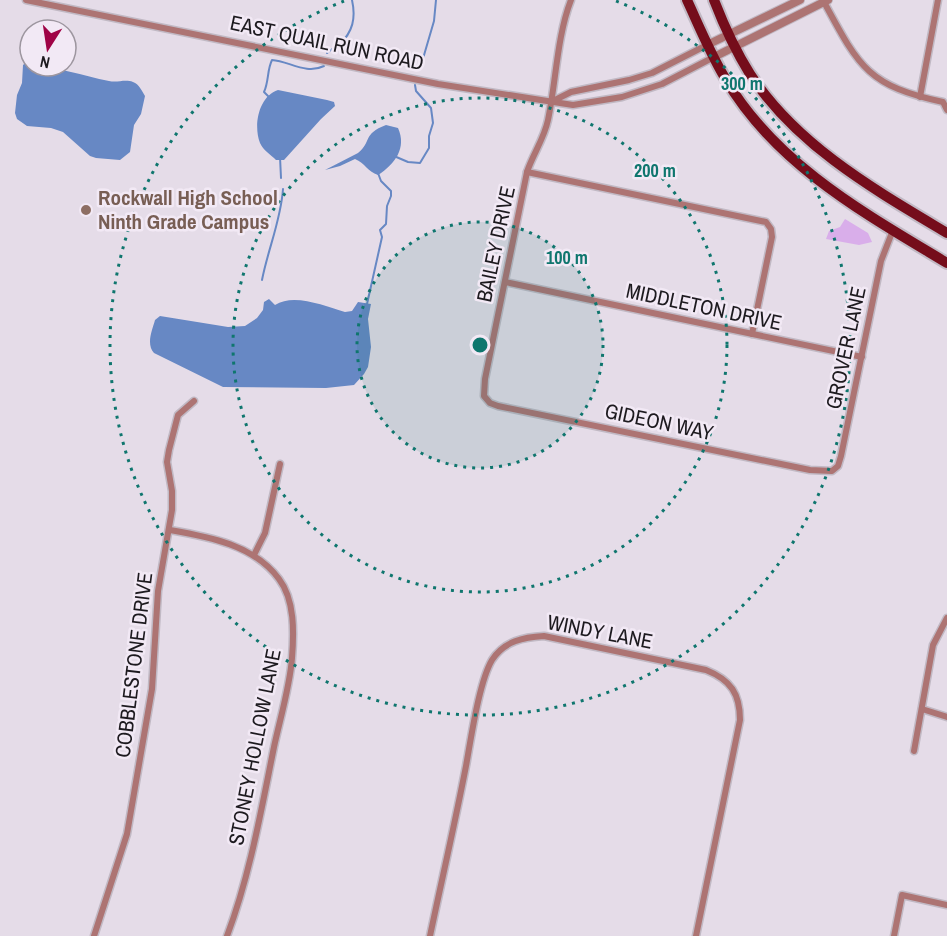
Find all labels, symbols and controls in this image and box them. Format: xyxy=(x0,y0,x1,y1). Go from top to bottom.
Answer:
street label: EAST QUAIL RUN ROAD xyxy=(228,8,427,77)
north arrow xyxy=(18,18,78,78)
text: N xyxy=(38,51,52,74)
text: 300 m xyxy=(721,71,763,96)
text: 200 m xyxy=(634,158,676,183)
place label: Rockwall High School Ninth Grade Campus xyxy=(98,183,278,236)
street label: BAILEY DRIVE xyxy=(469,183,522,304)
marker: Rockwall High School Ninth Grade Campus xyxy=(79,203,93,217)
text: 100 m xyxy=(546,245,588,270)
street label: MIDDLETON DRIVE xyxy=(624,276,785,337)
street label: GROVER LANE xyxy=(818,284,873,412)
centre of rings xyxy=(470,335,490,355)
street label: GIDEON WAY xyxy=(602,396,716,447)
street label: COBBLESTONE DRIVE xyxy=(108,571,159,759)
street label: WINDY LANE xyxy=(545,607,655,656)
street label: STONEY HOLLOW LANE xyxy=(221,646,288,848)

